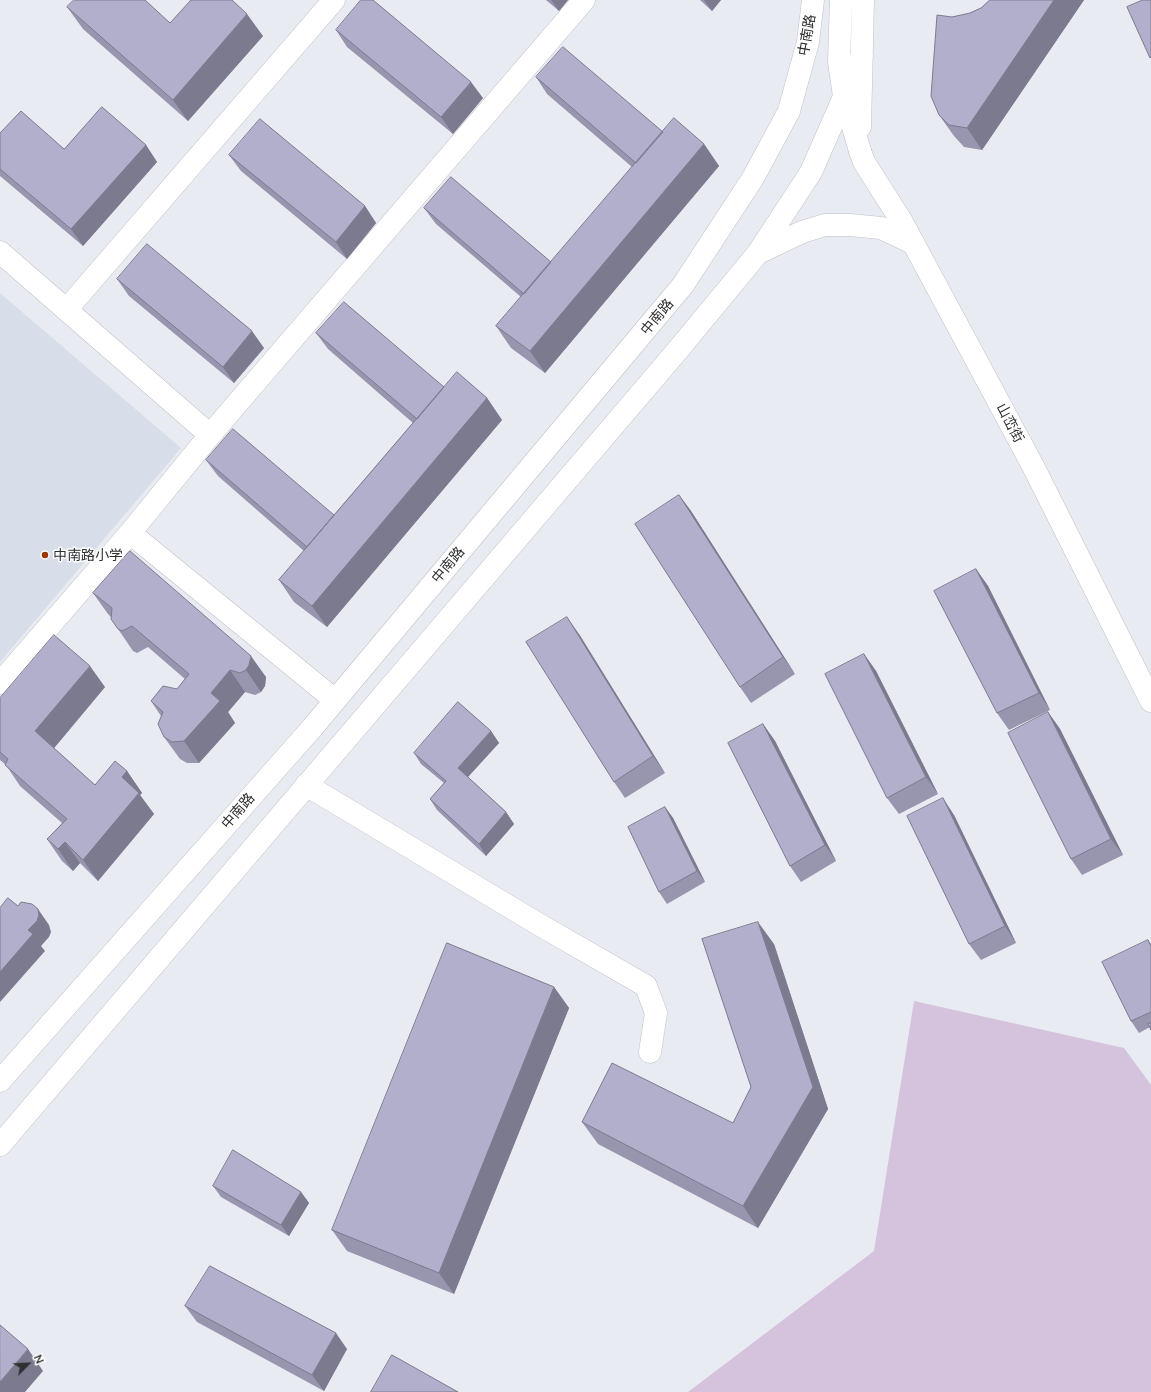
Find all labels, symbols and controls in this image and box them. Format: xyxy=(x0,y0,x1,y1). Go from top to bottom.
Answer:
street label: 中南路 xyxy=(795,13,819,57)
street label: 中南路 xyxy=(637,296,677,338)
street label: 山峦街 xyxy=(993,401,1027,445)
street label: 中南路 xyxy=(428,544,468,586)
place label: 中南路小学 xyxy=(53,547,123,563)
marker: 中南路小学 xyxy=(40,550,50,560)
street label: 中南路 xyxy=(218,790,258,832)
north arrow xyxy=(8,1344,48,1384)
text: N xyxy=(32,1352,47,1365)

